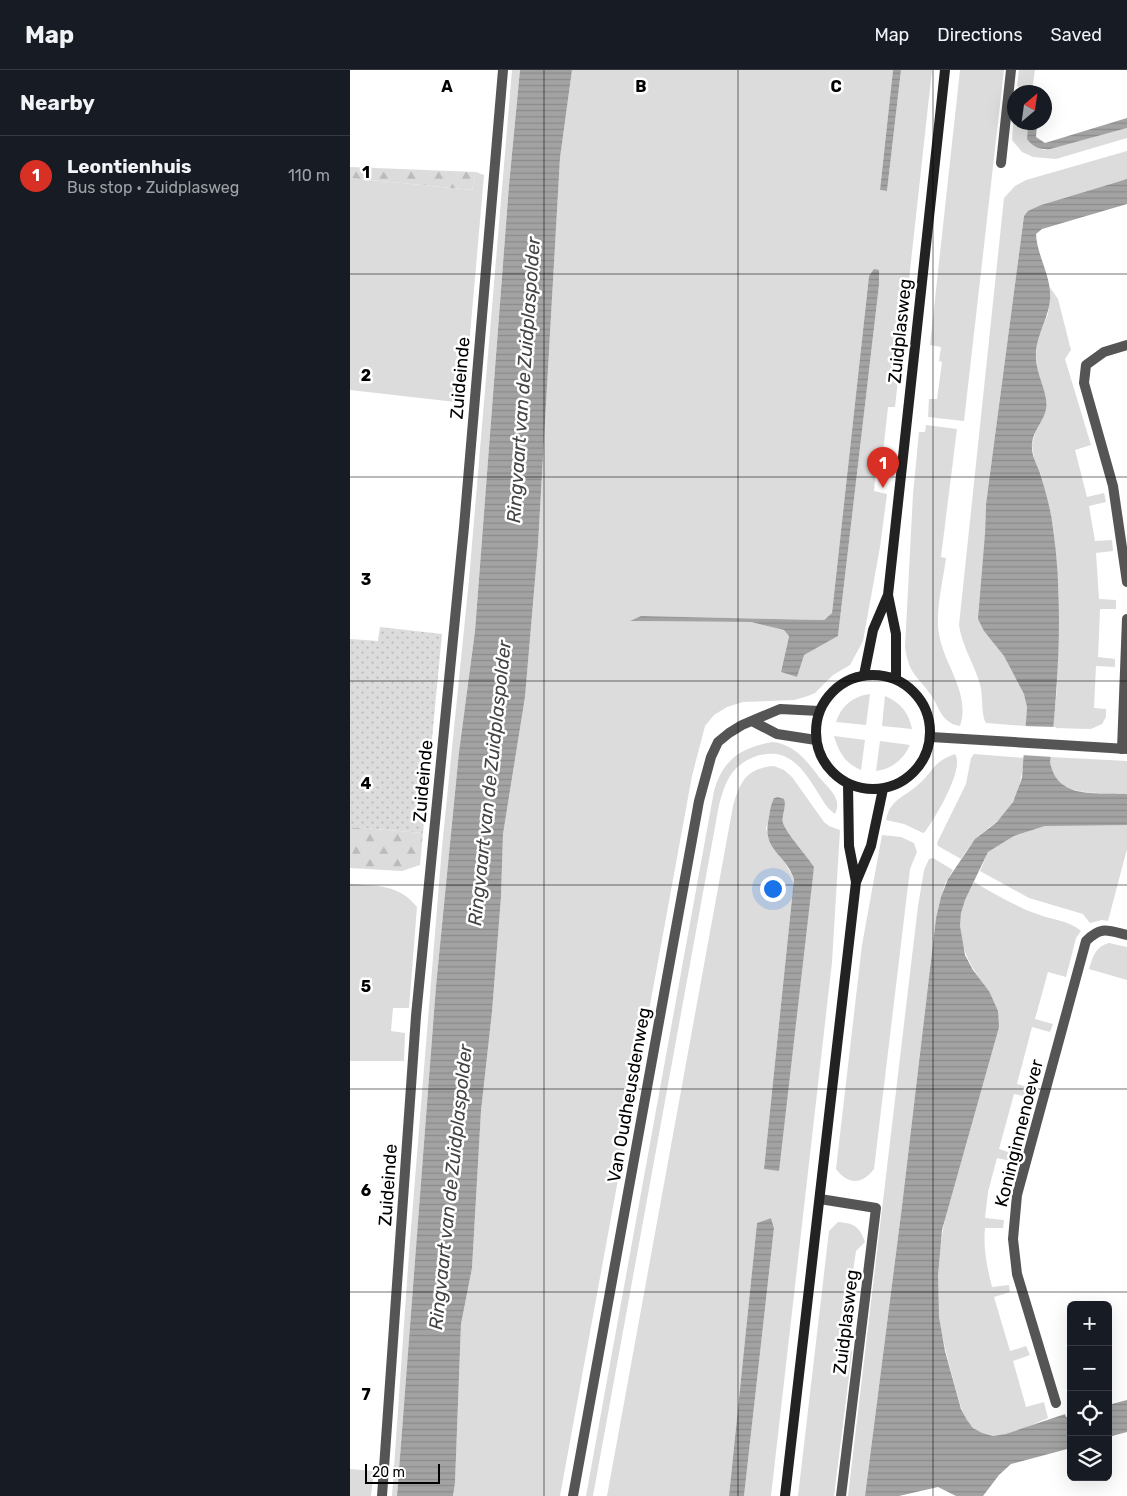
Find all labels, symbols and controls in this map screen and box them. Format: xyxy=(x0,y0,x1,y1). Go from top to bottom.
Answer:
text: Map xyxy=(25,21,74,49)
text: Map xyxy=(874,24,909,46)
text: Directions xyxy=(937,24,1023,46)
text: Saved xyxy=(1051,24,1102,46)
text: A xyxy=(441,77,453,96)
text: B xyxy=(635,77,647,96)
text: C xyxy=(830,77,842,96)
north arrow xyxy=(1007,85,1052,130)
text: Nearby xyxy=(20,90,95,115)
text: Leontienhuis xyxy=(67,155,192,178)
text: 1 xyxy=(362,163,370,182)
text: 1 xyxy=(32,166,40,185)
text: 110 m xyxy=(288,166,330,185)
text: Bus stop · Zuidplasweg xyxy=(67,178,239,197)
water label: Ringvaart van de Zuidplaspolder xyxy=(502,235,545,524)
street label: Zuidplasweg xyxy=(884,277,916,385)
street label: Zuideinde xyxy=(445,336,475,420)
text: 2 xyxy=(361,366,371,385)
pin: 1 xyxy=(867,447,899,488)
text: 3 xyxy=(361,570,371,589)
water label: Ringvaart van de Zuidplaspolder xyxy=(463,638,516,927)
street label: Zuideinde xyxy=(408,739,438,823)
text: 4 xyxy=(361,774,372,793)
your location xyxy=(760,876,786,902)
text: 5 xyxy=(361,977,371,996)
street label: Van Oudheusdenweg xyxy=(603,1006,655,1184)
water label: Ringvaart van de Zuidplaspolder xyxy=(424,1042,477,1331)
street label: Koninginnenoever xyxy=(990,1057,1048,1209)
street label: Zuideinde xyxy=(374,1143,402,1227)
text: 6 xyxy=(361,1181,371,1200)
street label: Zuidplasweg xyxy=(829,1268,863,1376)
map controls xyxy=(1067,1301,1112,1481)
button: + xyxy=(1067,1301,1112,1346)
button: − xyxy=(1067,1346,1112,1391)
text: 7 xyxy=(361,1385,371,1404)
button: locate xyxy=(1067,1391,1112,1436)
button: layers xyxy=(1067,1436,1112,1481)
scale bar xyxy=(365,1461,440,1484)
text: 20 m xyxy=(372,1464,405,1481)

